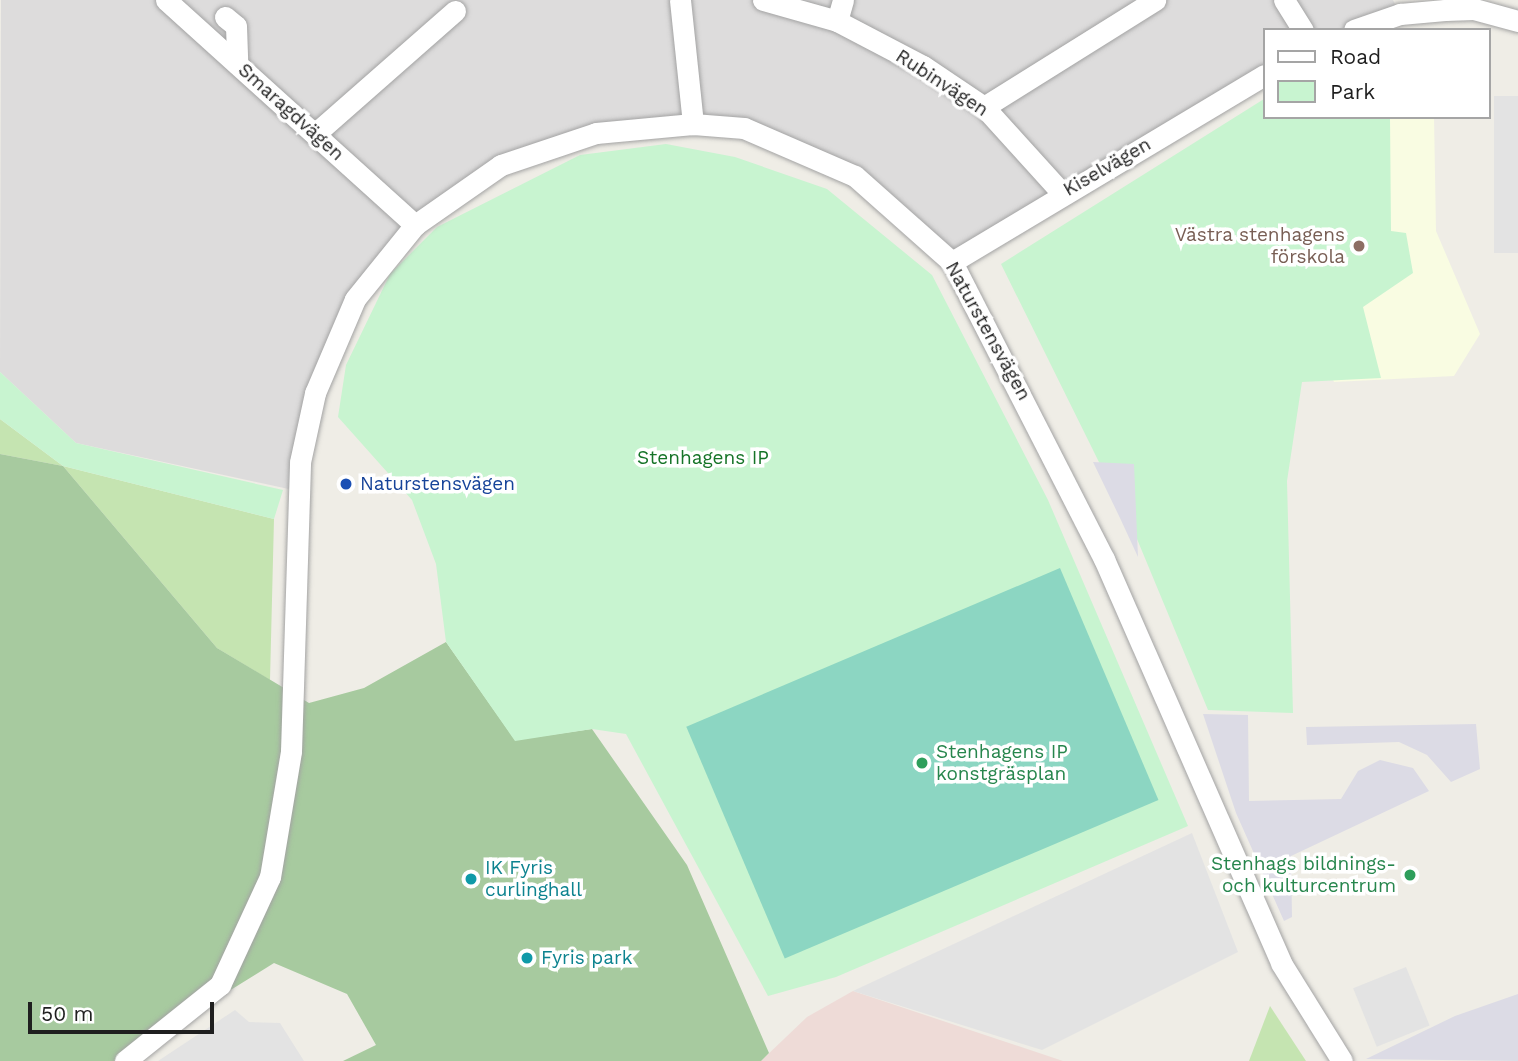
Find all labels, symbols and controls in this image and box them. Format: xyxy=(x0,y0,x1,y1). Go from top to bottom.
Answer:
legend xyxy=(1262,28,1490,119)
text: Road xyxy=(1330,44,1381,69)
street label: Rubinvägen xyxy=(891,45,993,121)
street label: Smaragdvägen xyxy=(233,59,349,165)
text: Park xyxy=(1330,79,1375,104)
street label: Kiselvägen xyxy=(1059,133,1155,201)
place label: Västra stenhagens förskola xyxy=(1174,224,1345,268)
marker: Västra stenhagens förskola xyxy=(1351,238,1367,254)
street label: Naturstensvägen xyxy=(940,258,1036,404)
park label: Stenhagens IP xyxy=(637,447,769,469)
place label: Naturstensvägen xyxy=(360,473,515,495)
marker: Naturstensvägen xyxy=(338,476,354,492)
place label: Stenhagens IP konstgräsplan xyxy=(936,741,1068,785)
marker: Stenhagens IP konstgräsplan xyxy=(914,755,930,771)
place label: Stenhags bildnings- och kulturcentrum xyxy=(1211,853,1396,897)
place label: IK Fyris curlinghall xyxy=(485,857,582,901)
marker: Stenhags bildnings- och kulturcentrum xyxy=(1402,867,1418,883)
marker: IK Fyris curlinghall xyxy=(463,871,479,887)
place label: Fyris park xyxy=(541,947,632,969)
marker: Fyris park xyxy=(519,950,535,966)
scale bar xyxy=(32,988,217,1032)
text: 50 m xyxy=(41,1001,93,1026)

